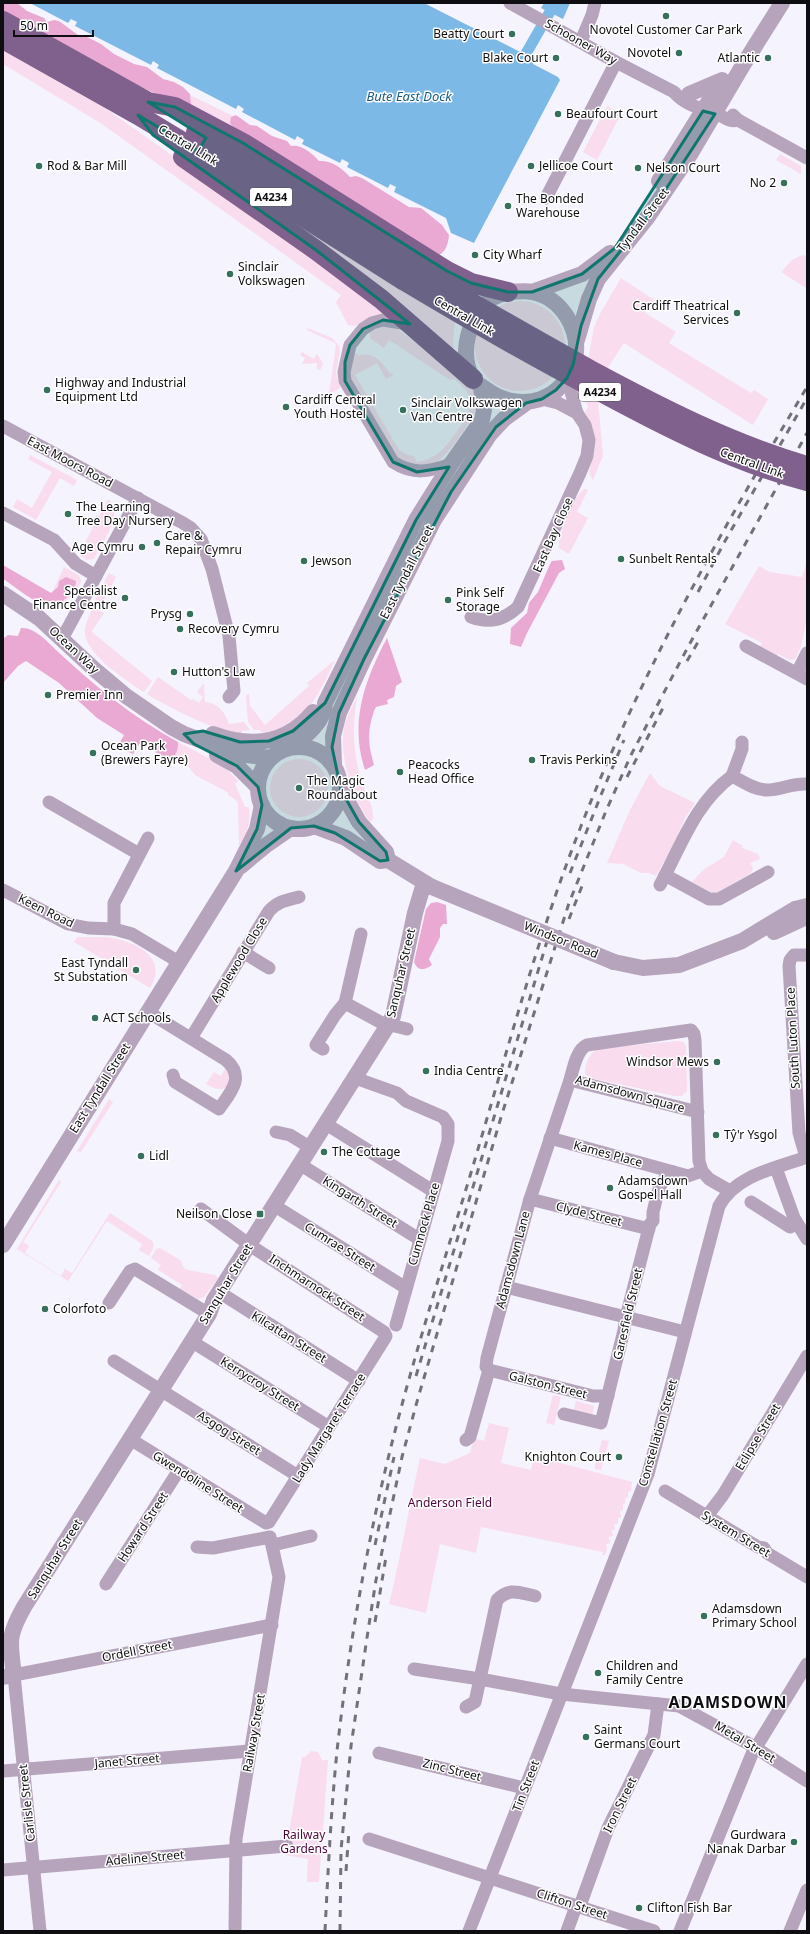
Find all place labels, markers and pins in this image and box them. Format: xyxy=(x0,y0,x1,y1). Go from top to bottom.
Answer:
marker: Novotel Customer Car Park xyxy=(661,11,671,21)
place label: Novotel Customer Car Park xyxy=(590,21,743,38)
place label: Beatty Court xyxy=(433,25,505,42)
marker: Beatty Court xyxy=(507,29,517,39)
place label: Novotel xyxy=(627,44,671,61)
marker: Novotel xyxy=(674,48,684,58)
place label: Blake Court xyxy=(483,49,549,66)
place label: Atlantic xyxy=(718,49,760,66)
marker: Blake Court xyxy=(551,53,561,63)
marker: Atlantic xyxy=(763,53,773,63)
place label: Beaufourt Court xyxy=(566,105,658,122)
marker: Beaufourt Court xyxy=(553,109,563,119)
place label: Rod & Bar Mill xyxy=(47,157,127,174)
place label: Jellicoe Court xyxy=(538,157,613,174)
place label: Nelson Court xyxy=(646,159,721,176)
marker: Rod & Bar Mill xyxy=(34,161,44,171)
marker: Jellicoe Court xyxy=(526,161,536,171)
marker: Nelson Court xyxy=(633,163,643,173)
place label: No 2 xyxy=(750,174,776,191)
marker: No 2 xyxy=(779,178,789,188)
place label: The Bonded Warehouse xyxy=(516,190,584,221)
marker: The Bonded Warehouse xyxy=(503,201,513,211)
place label: City Wharf xyxy=(483,246,543,263)
marker: City Wharf xyxy=(470,250,480,260)
place label: Sinclair Volkswagen xyxy=(238,258,305,289)
marker: Sinclair Volkswagen xyxy=(225,269,235,279)
place label: Cardiff Theatrical Services xyxy=(633,297,729,328)
marker: Cardiff Theatrical Services xyxy=(732,308,742,318)
place label: Highway and Industrial Equipment Ltd xyxy=(55,374,186,405)
marker: Highway and Industrial Equipment Ltd xyxy=(42,385,52,395)
place label: Cardiff Central Youth Hostel xyxy=(294,391,376,422)
place label: Sinclair Volkswagen Van Centre xyxy=(411,394,522,425)
marker: Cardiff Central Youth Hostel xyxy=(281,402,291,412)
marker: Sinclair Volkswagen Van Centre xyxy=(398,405,408,415)
place label: The Learning Tree Day Nursery xyxy=(76,498,174,529)
marker: The Learning Tree Day Nursery xyxy=(63,509,73,519)
place label: Care & Repair Cymru xyxy=(165,527,242,558)
place label: Age Cymru xyxy=(72,538,134,555)
marker: Care & Repair Cymru xyxy=(152,538,162,548)
marker: Age Cymru xyxy=(137,542,147,552)
place label: Sunbelt Rentals xyxy=(629,550,717,567)
place label: Jewson xyxy=(311,552,352,569)
marker: Sunbelt Rentals xyxy=(616,554,626,564)
marker: Jewson xyxy=(299,556,309,566)
place label: Specialist Finance Centre xyxy=(33,582,118,613)
place label: Pink Self Storage xyxy=(456,584,505,615)
marker: Specialist Finance Centre xyxy=(120,593,130,603)
marker: Pink Self Storage xyxy=(443,595,453,605)
place label: Prysg xyxy=(151,605,182,622)
marker: Prysg xyxy=(185,609,195,619)
place label: Recovery Cymru xyxy=(188,620,279,637)
marker: Recovery Cymru xyxy=(175,624,185,634)
place label: Hutton's Law xyxy=(182,663,256,680)
marker: Hutton's Law xyxy=(169,667,179,677)
place label: Premier Inn xyxy=(56,686,123,703)
marker: Premier Inn xyxy=(43,690,53,700)
place label: Ocean Park (Brewers Fayre) xyxy=(101,737,188,768)
marker: Ocean Park (Brewers Fayre) xyxy=(88,748,98,758)
place label: Travis Perkins xyxy=(540,751,617,768)
marker: Travis Perkins xyxy=(527,755,537,765)
place label: Peacocks Head Office xyxy=(408,756,474,787)
marker: Peacocks Head Office xyxy=(395,767,405,777)
place label: The Magic Roundabout xyxy=(307,772,378,803)
marker: The Magic Roundabout xyxy=(294,783,304,793)
place label: East Tyndall St Substation xyxy=(54,954,128,985)
marker: East Tyndall St Substation xyxy=(131,965,141,975)
place label: ACT Schools xyxy=(103,1009,171,1026)
marker: ACT Schools xyxy=(90,1013,100,1023)
place label: Windsor Mews xyxy=(626,1053,709,1070)
marker: Windsor Mews xyxy=(712,1057,722,1067)
place label: India Centre xyxy=(434,1062,504,1079)
marker: India Centre xyxy=(421,1066,431,1076)
place label: Tŷ'r Ysgol xyxy=(724,1126,777,1143)
marker: Tŷ'r Ysgol xyxy=(711,1130,721,1140)
place label: The Cottage xyxy=(332,1143,401,1160)
place label: Lidl xyxy=(149,1147,169,1164)
marker: The Cottage xyxy=(319,1147,329,1157)
marker: Lidl xyxy=(136,1151,146,1161)
place label: Adamsdown Gospel Hall xyxy=(618,1172,688,1203)
marker: Adamsdown Gospel Hall xyxy=(605,1183,615,1193)
place label: Neilson Close xyxy=(176,1205,252,1222)
marker: Neilson Close xyxy=(255,1209,265,1219)
place label: Colorfoto xyxy=(53,1300,106,1317)
marker: Colorfoto xyxy=(40,1304,50,1314)
place label: Knighton Court xyxy=(525,1448,612,1465)
marker: Knighton Court xyxy=(614,1452,624,1462)
place label: Adamsdown Primary School xyxy=(712,1600,797,1631)
marker: Adamsdown Primary School xyxy=(699,1611,709,1621)
place label: Children and Family Centre xyxy=(606,1657,683,1688)
marker: Children and Family Centre xyxy=(593,1668,603,1678)
place label: Saint Germans Court xyxy=(594,1721,681,1752)
marker: Saint Germans Court xyxy=(581,1732,591,1742)
place label: Gurdwara Nanak Darbar xyxy=(707,1826,786,1857)
marker: Gurdwara Nanak Darbar xyxy=(789,1837,799,1847)
place label: Clifton Fish Bar xyxy=(647,1899,732,1916)
marker: Clifton Fish Bar xyxy=(634,1903,644,1913)

